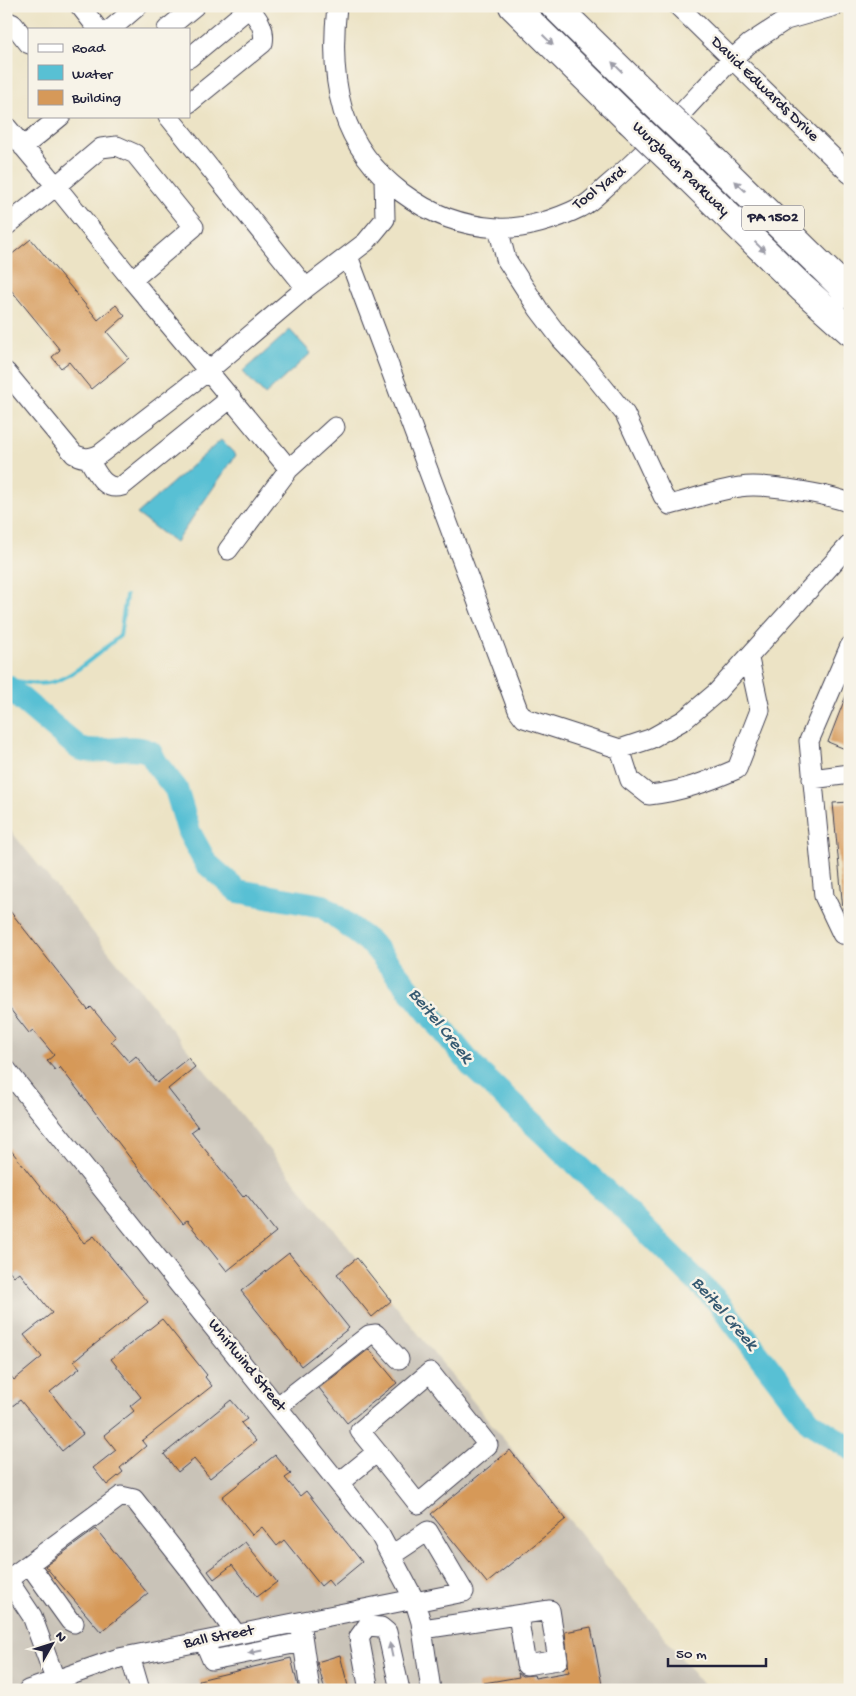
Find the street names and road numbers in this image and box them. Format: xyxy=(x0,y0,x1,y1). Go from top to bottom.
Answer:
street label: David Edwards Drive xyxy=(705,33,823,147)
street label: Wurzbach Parkway xyxy=(627,118,733,222)
street label: Tool Yard xyxy=(569,162,632,216)
road number: PA 1502 xyxy=(742,206,804,230)
street label: Whirlwind Street xyxy=(203,1316,290,1417)
street label: Ball Street xyxy=(182,1622,257,1654)

